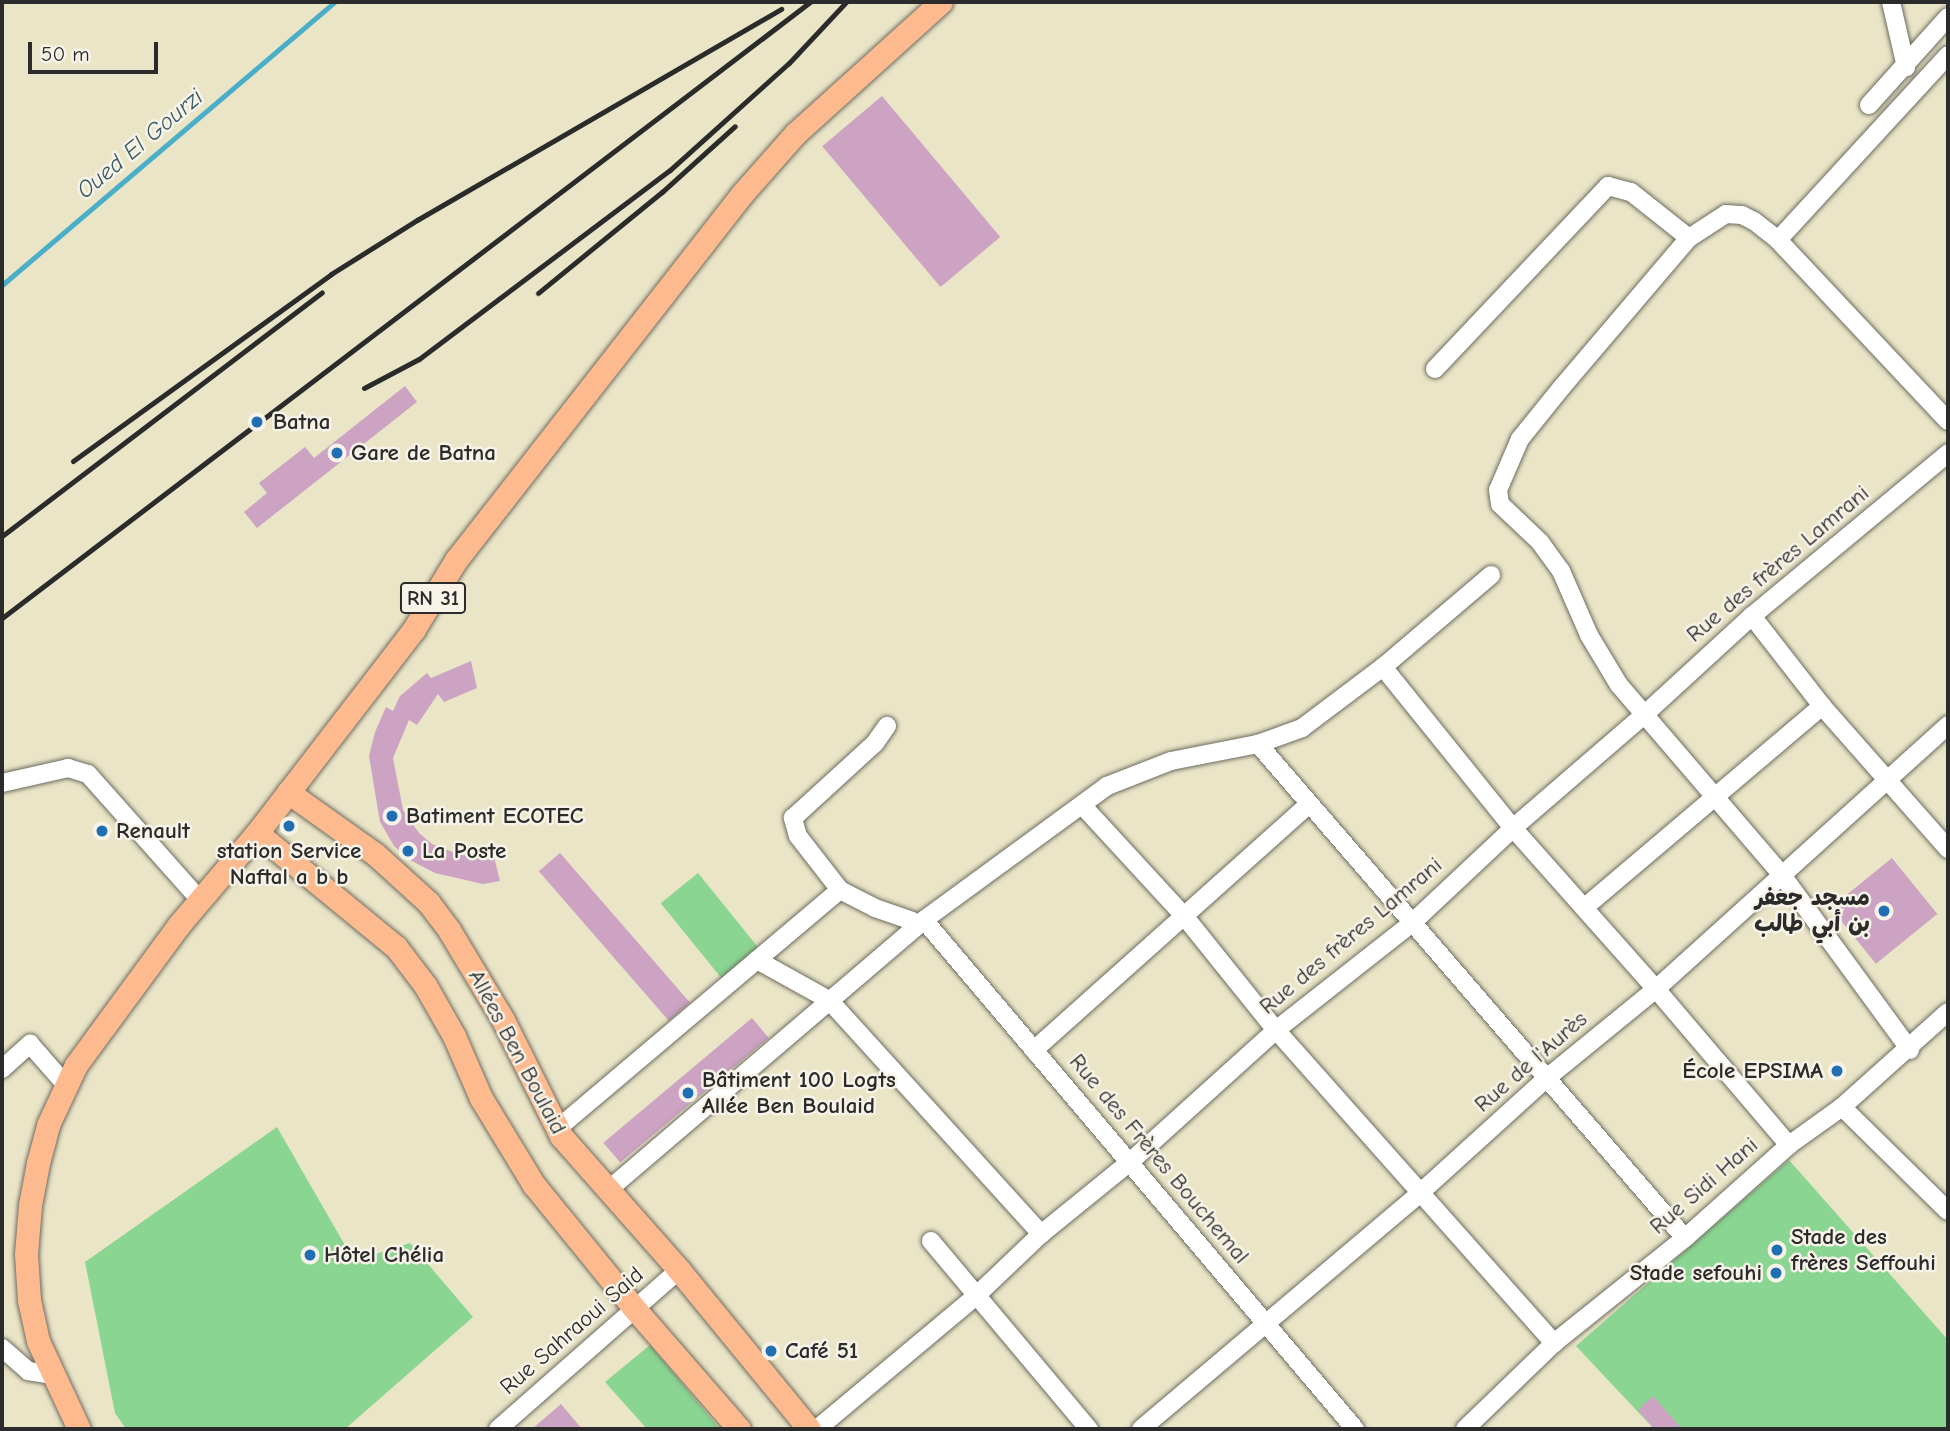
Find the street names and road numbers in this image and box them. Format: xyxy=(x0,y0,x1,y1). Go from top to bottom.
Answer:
street label: Rue des frères Lamrani xyxy=(1681,480,1875,648)
road number: RN 31 xyxy=(400,580,466,616)
street label: Rue des frères Lamrani xyxy=(1254,852,1448,1020)
street label: Allées Ben Boulaid xyxy=(462,965,572,1139)
street label: Rue de l'Aurès xyxy=(1469,1006,1593,1118)
street label: Rue des Frères Bouchemal xyxy=(1063,1048,1255,1270)
street label: Rue Sidi Hani xyxy=(1644,1132,1764,1240)
street label: Rue Sahraoui Said xyxy=(495,1261,649,1401)

